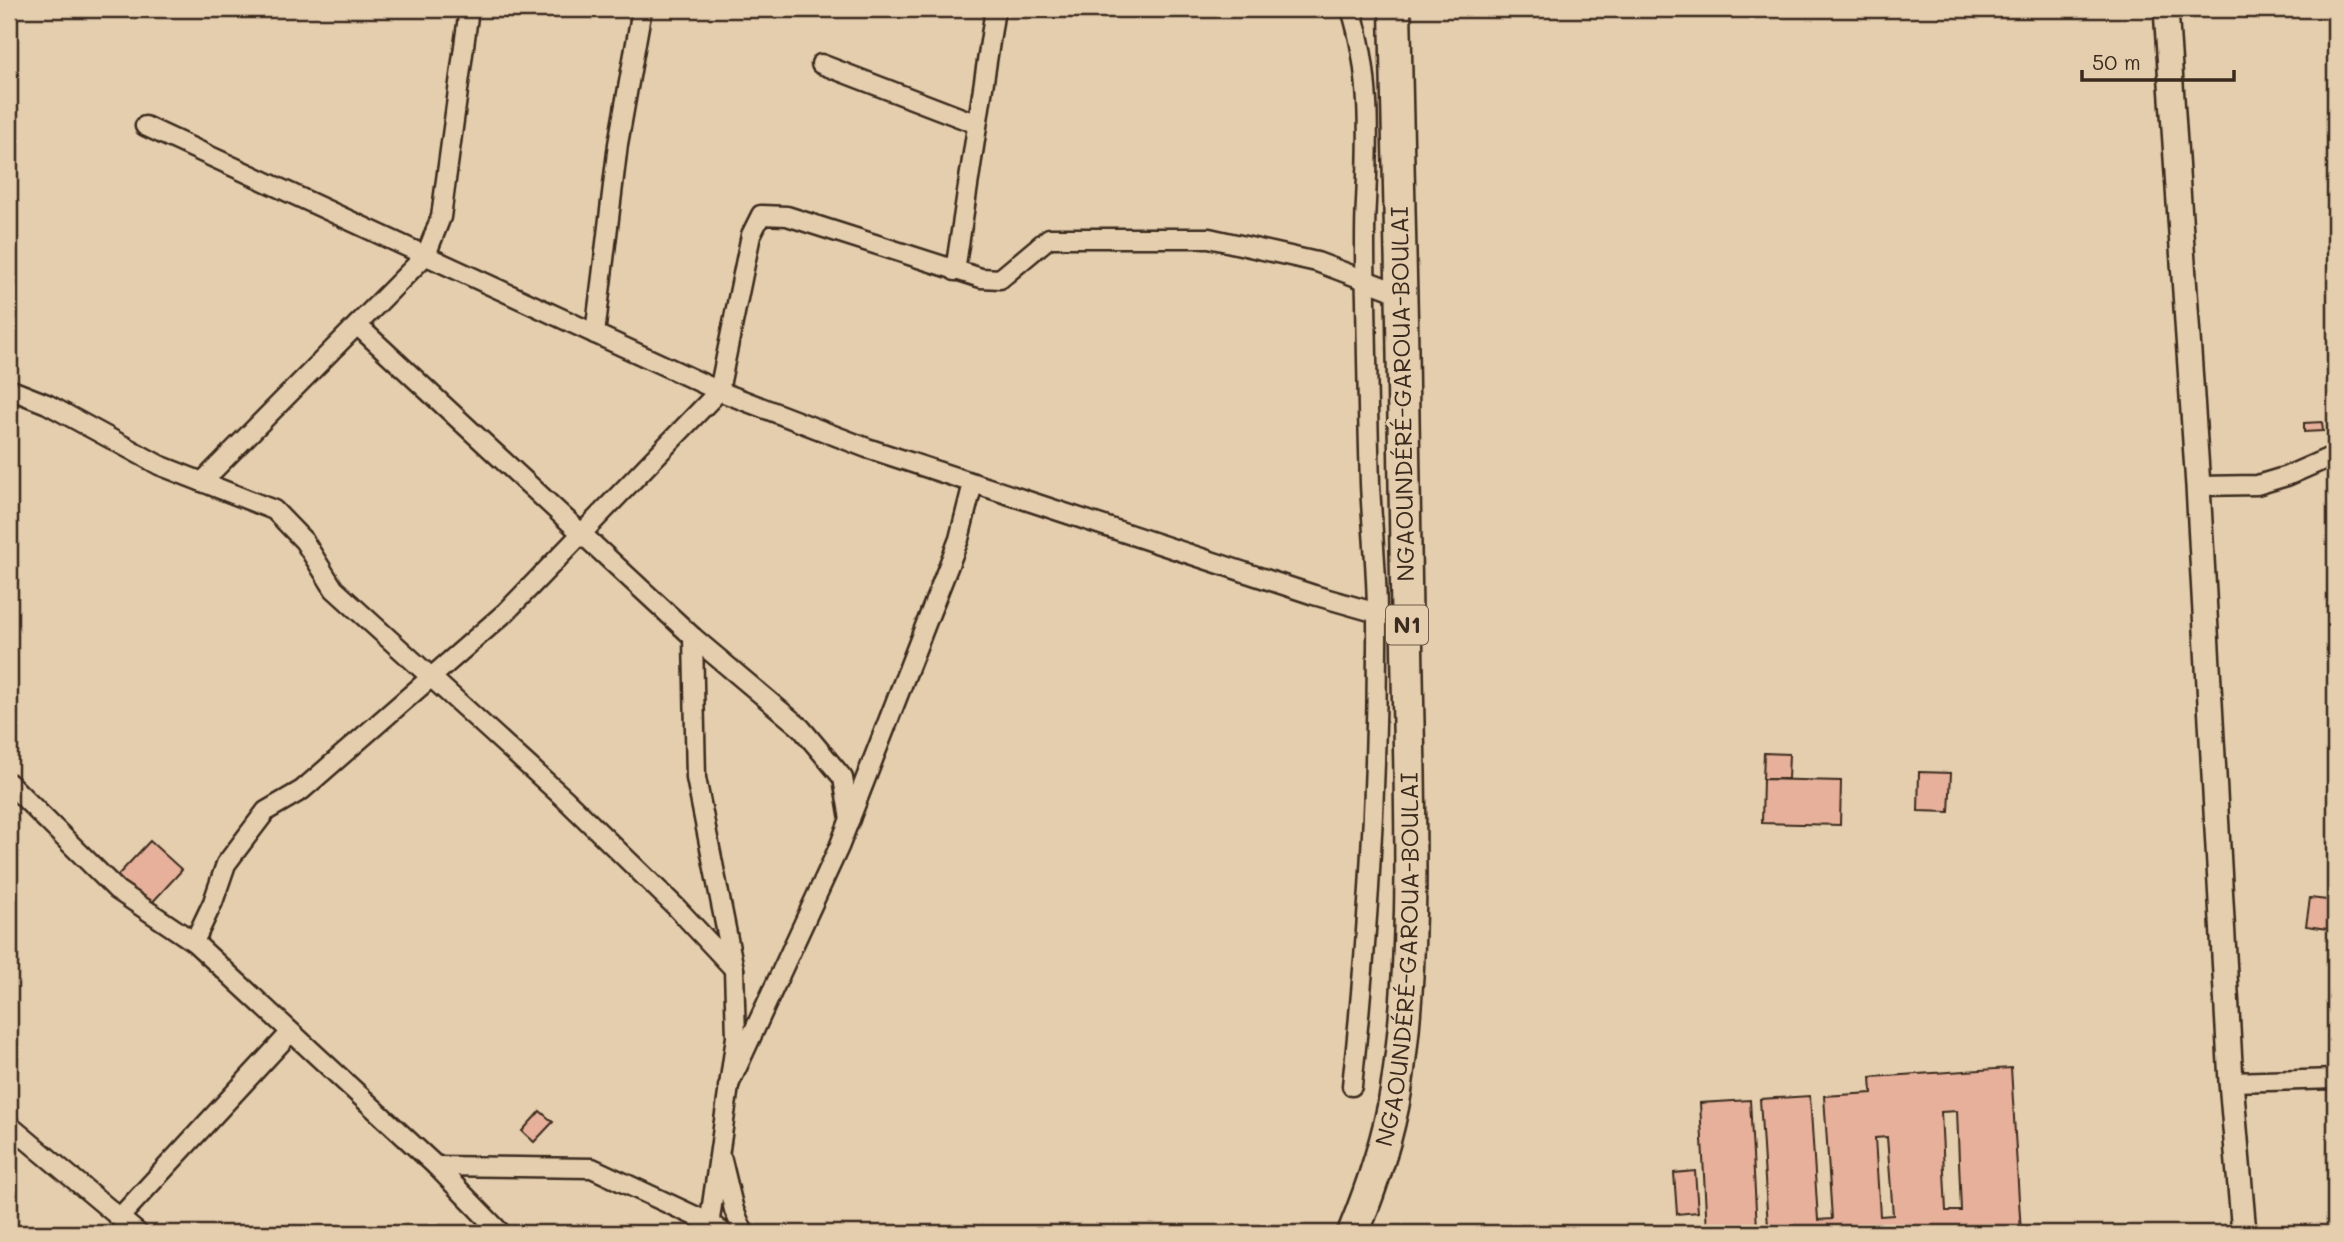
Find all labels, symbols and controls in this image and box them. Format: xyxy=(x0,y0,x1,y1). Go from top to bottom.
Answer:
scale bar xyxy=(2082,38,2234,82)
text: 50 m xyxy=(2092,48,2141,75)
street label: NGAOUNDÉRÉ-GAROUA-BOULAI xyxy=(1383,206,1420,582)
road number: N1 xyxy=(1386,606,1428,645)
street label: NGAOUNDÉRÉ-GAROUA-BOULAI xyxy=(1367,772,1425,1150)

